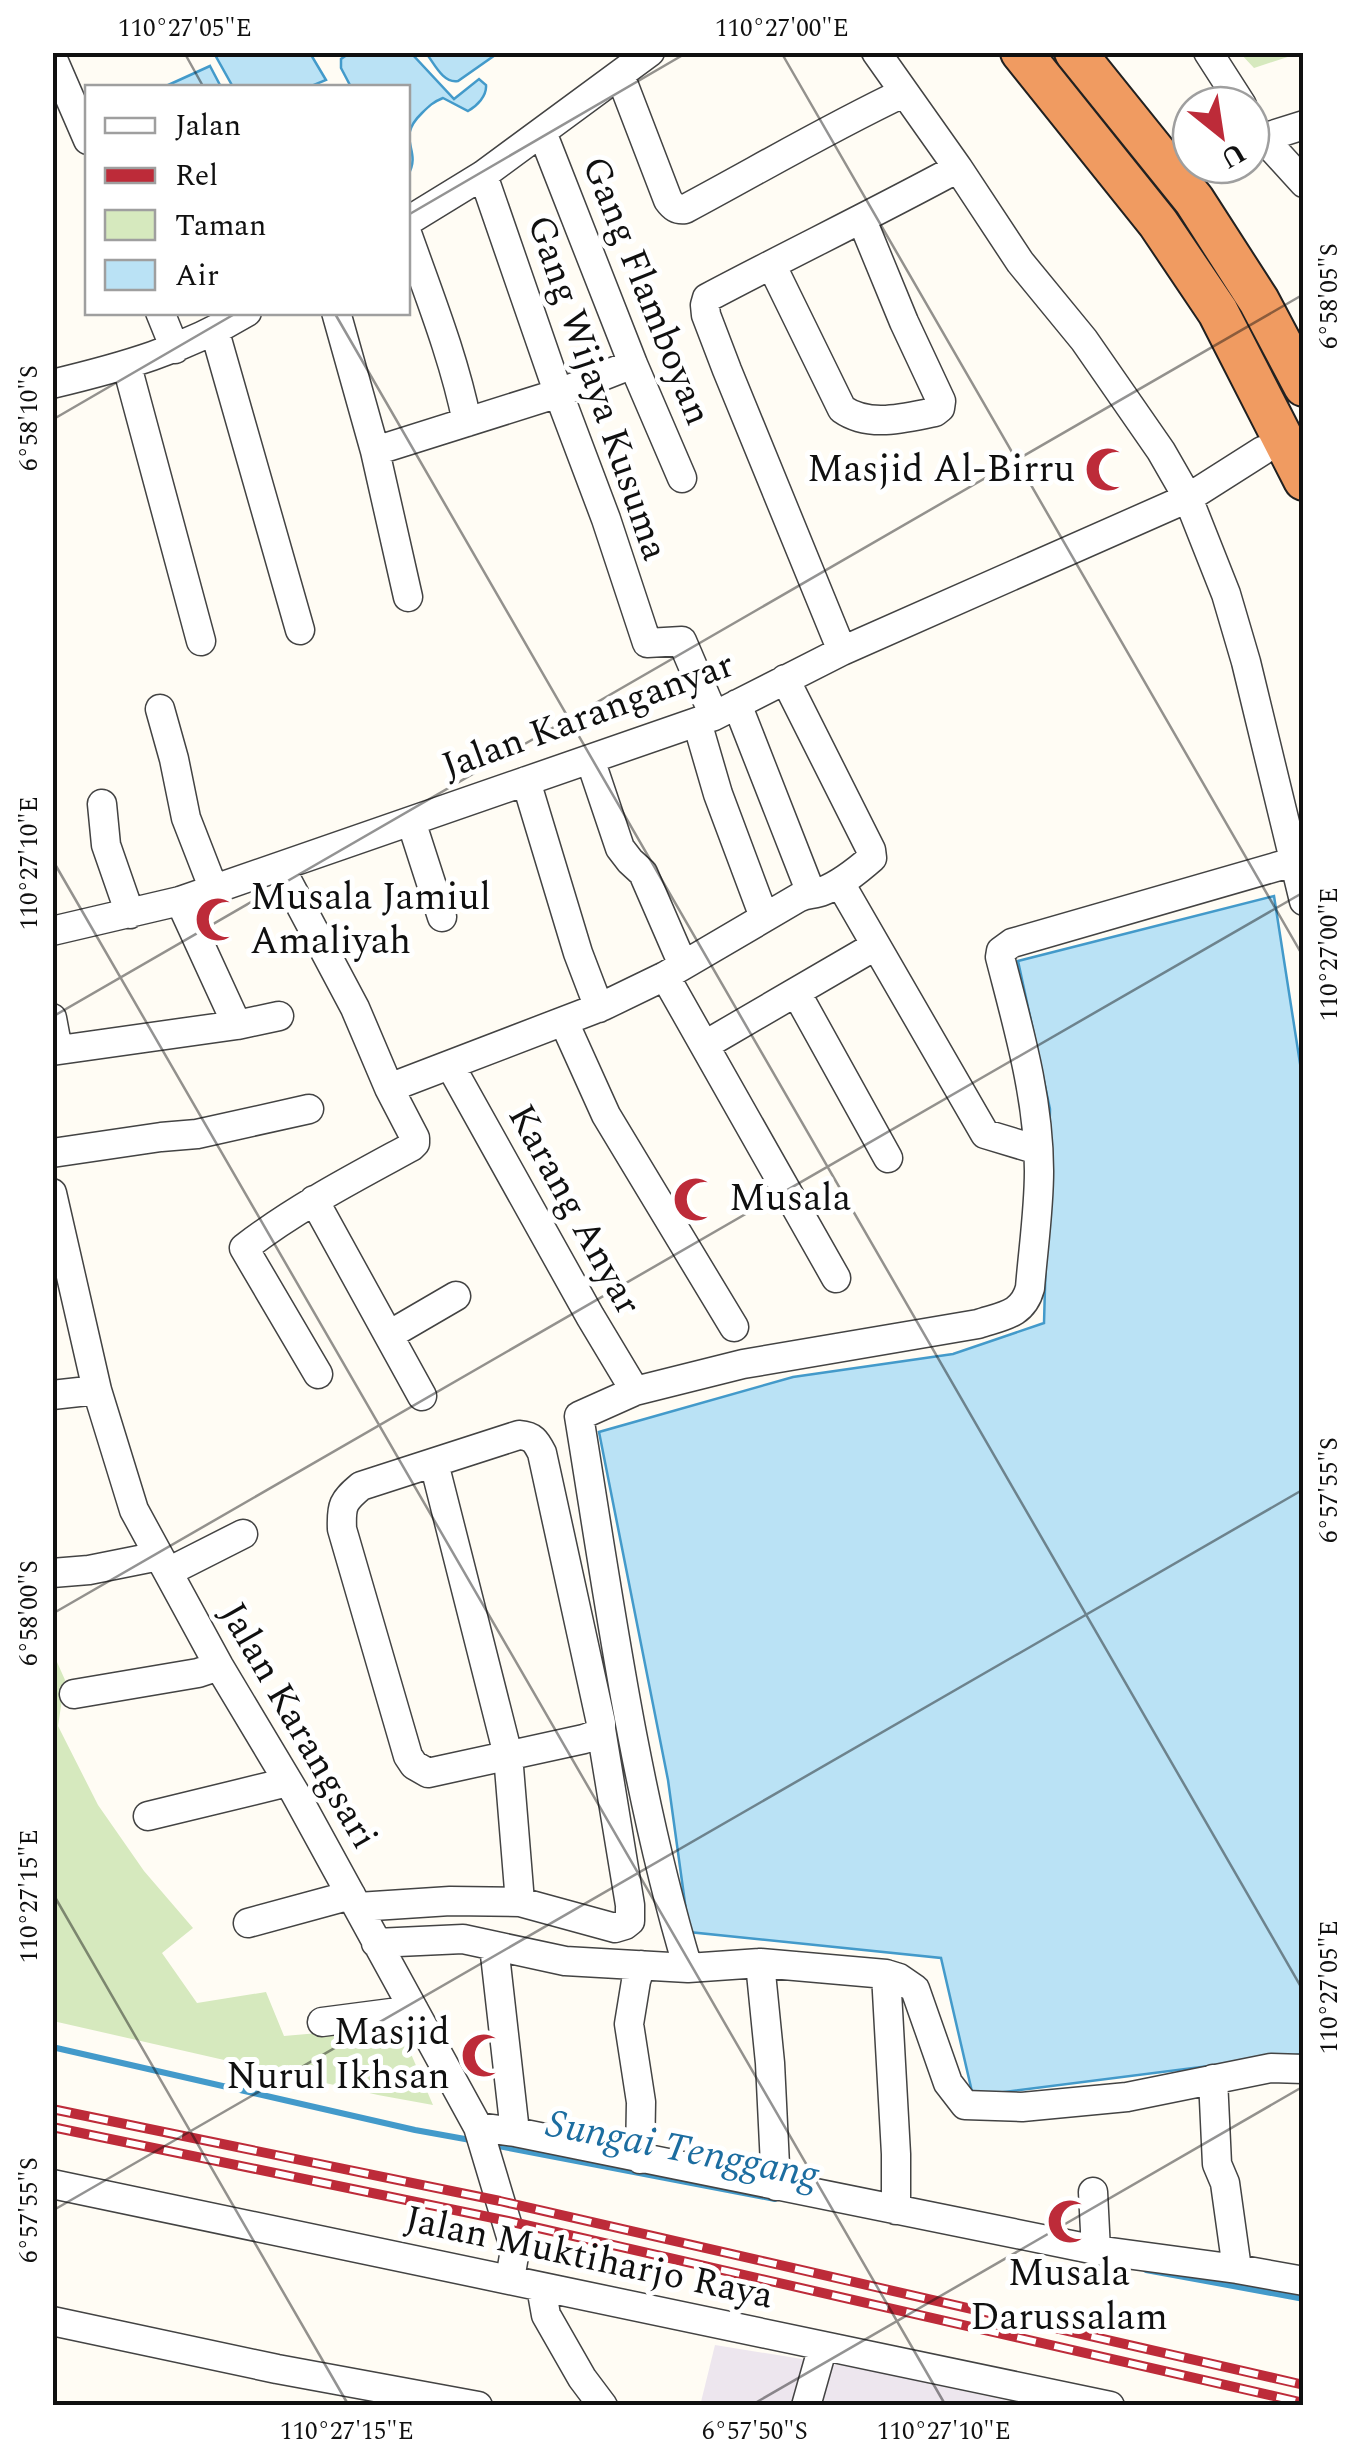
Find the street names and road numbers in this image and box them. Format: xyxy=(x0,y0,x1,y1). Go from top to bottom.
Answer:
street label: Gang Flamboyan xyxy=(566,148,726,434)
street label: Gang Wijaya Kusuma xyxy=(511,208,683,569)
street label: Jalan Karanganyar xyxy=(434,636,742,796)
street label: Karang Anyar xyxy=(492,1094,656,1326)
street label: Jalan Karangsari xyxy=(204,1592,392,1860)
street label: Jalan Muktiharjo Raya xyxy=(399,2191,779,2325)

